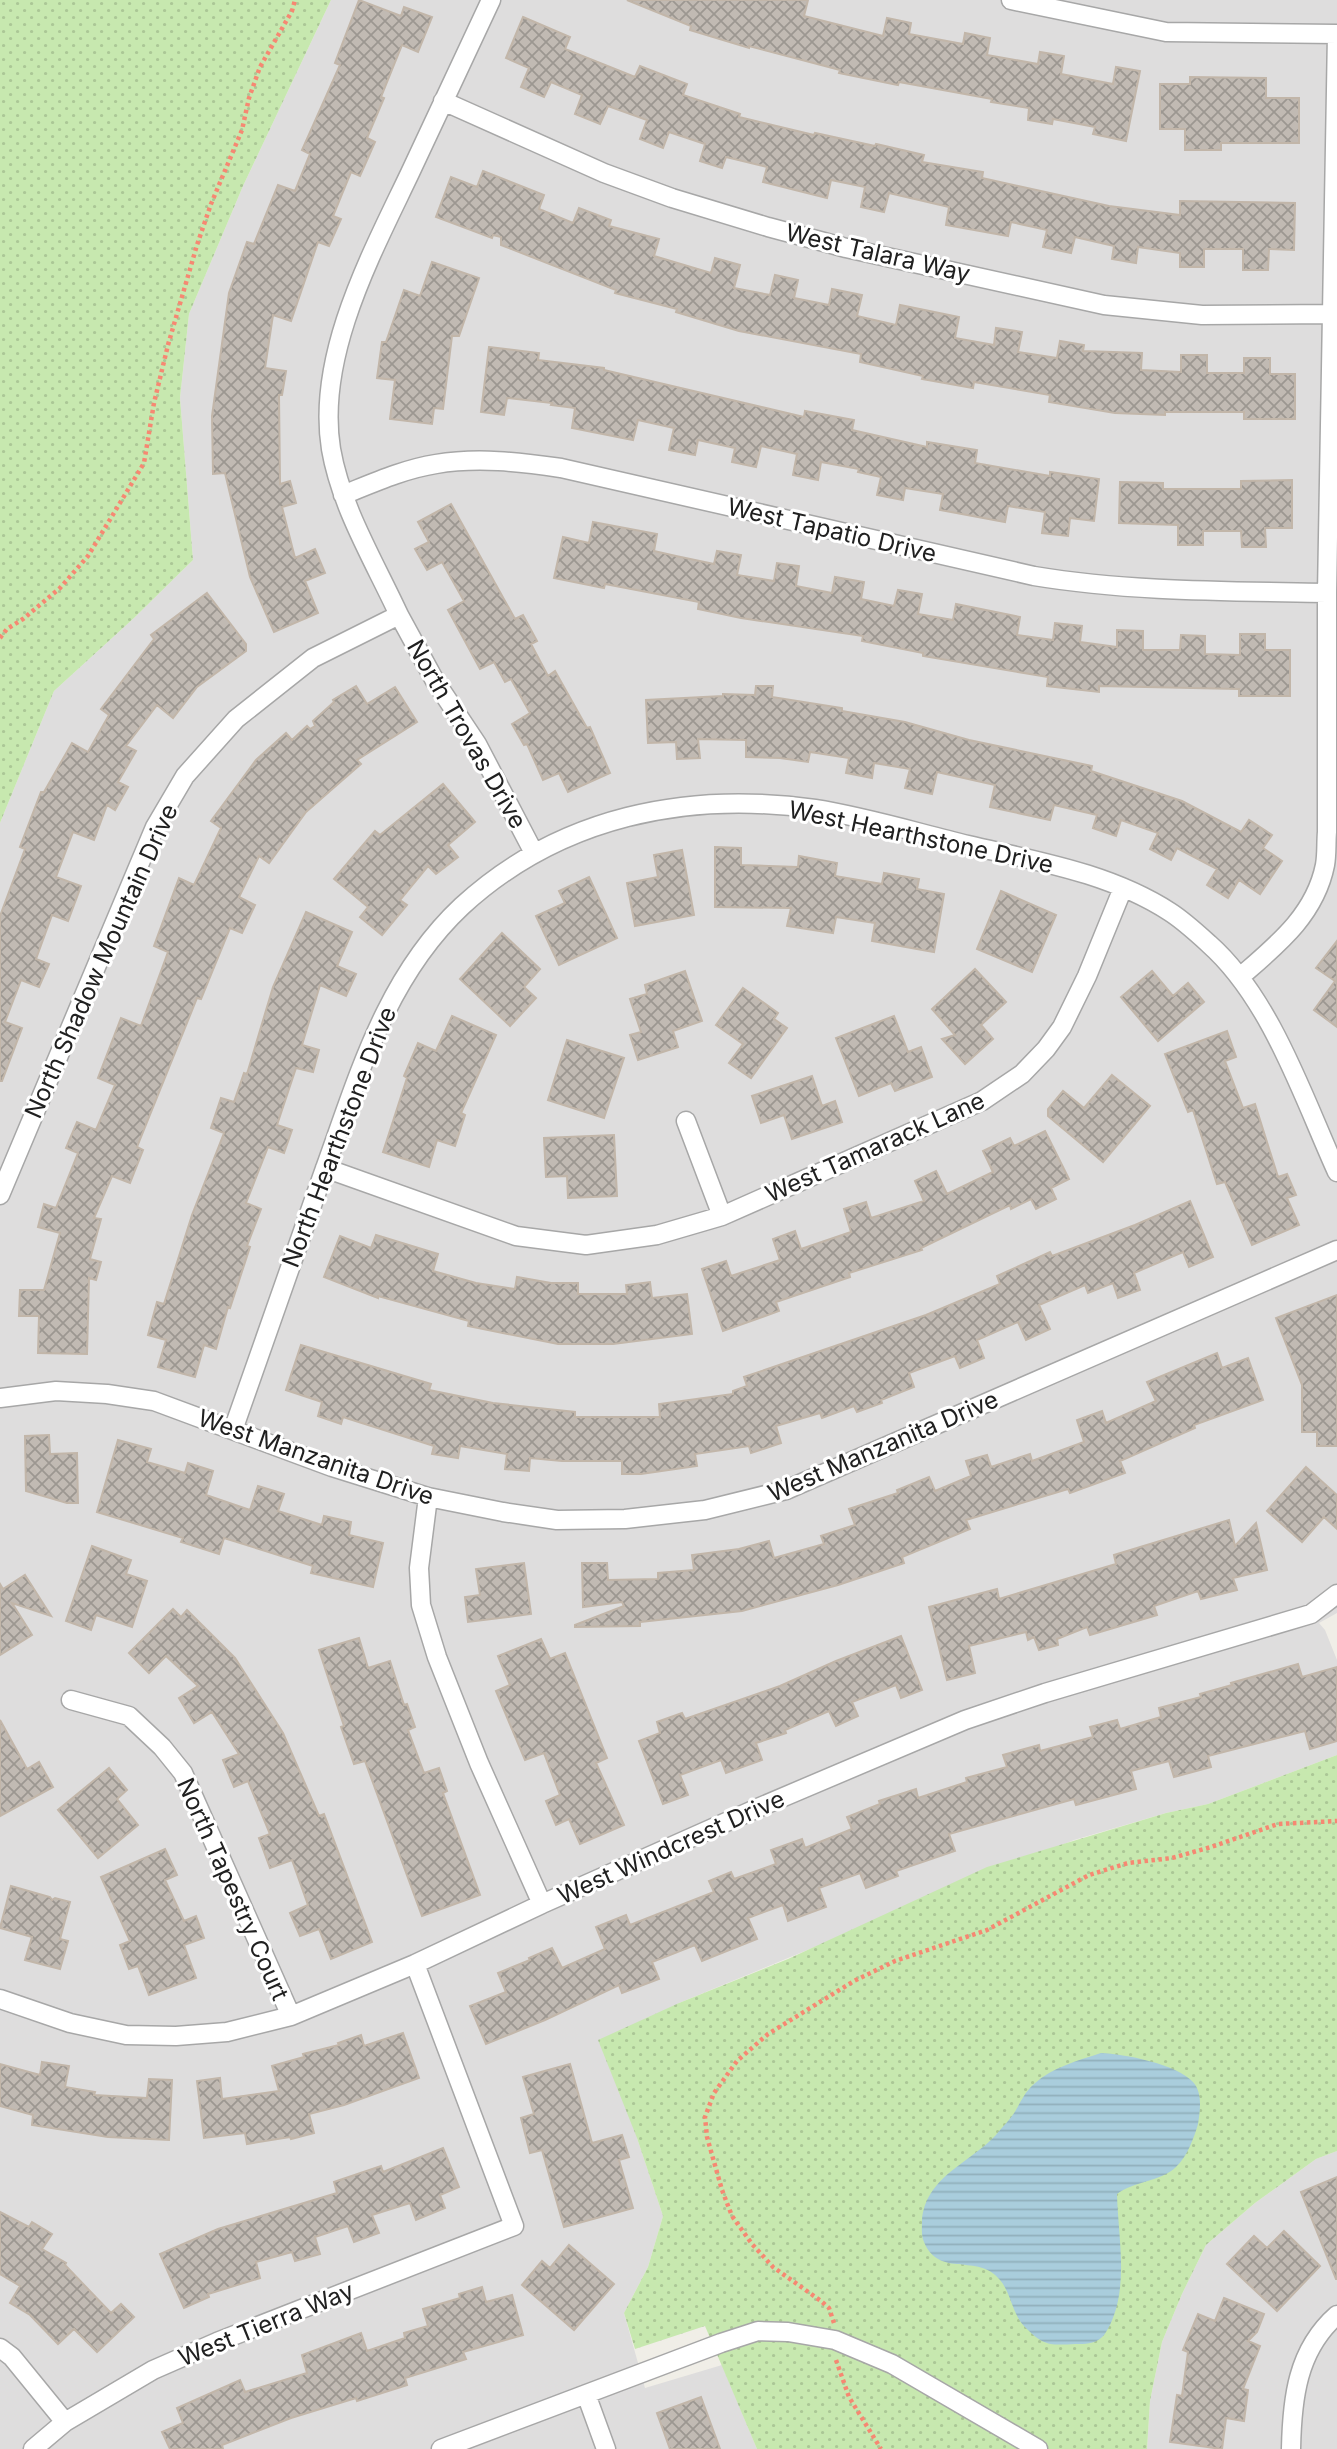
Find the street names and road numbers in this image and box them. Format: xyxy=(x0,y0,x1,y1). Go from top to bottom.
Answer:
street label: West Talara Way xyxy=(783,218,973,288)
street label: West Tapatio Drive xyxy=(725,492,939,568)
street label: North Trovas Drive xyxy=(401,634,533,834)
street label: West Hearthstone Drive xyxy=(786,795,1056,879)
street label: North Shadow Mountain Drive xyxy=(18,799,184,1123)
street label: North Hearthstone Drive xyxy=(276,1003,402,1271)
street label: West Tamarack Lane xyxy=(761,1086,989,1208)
street label: West Manzanita Drive xyxy=(763,1384,1003,1508)
street label: West Manzanita Drive xyxy=(194,1403,438,1511)
street label: North Tapestry Court xyxy=(171,1773,295,2005)
street label: West Windcrest Drive xyxy=(553,1784,789,1910)
street label: West Tierra Way xyxy=(174,2276,358,2372)

